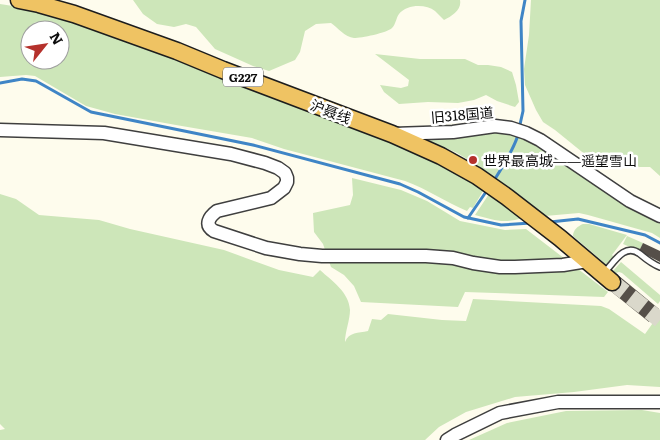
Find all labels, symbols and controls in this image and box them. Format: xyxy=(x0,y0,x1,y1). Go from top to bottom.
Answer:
north arrow xyxy=(20,20,70,70)
text: N xyxy=(46,28,69,48)
road number: G227 xyxy=(223,68,263,86)
street label: 沪聂线 xyxy=(308,94,354,128)
street label: 旧318国道 xyxy=(430,101,494,127)
place label: 世界最高城——遥望雪山 xyxy=(483,150,637,170)
marker: 世界最高城——遥望雪山 xyxy=(467,154,479,166)

